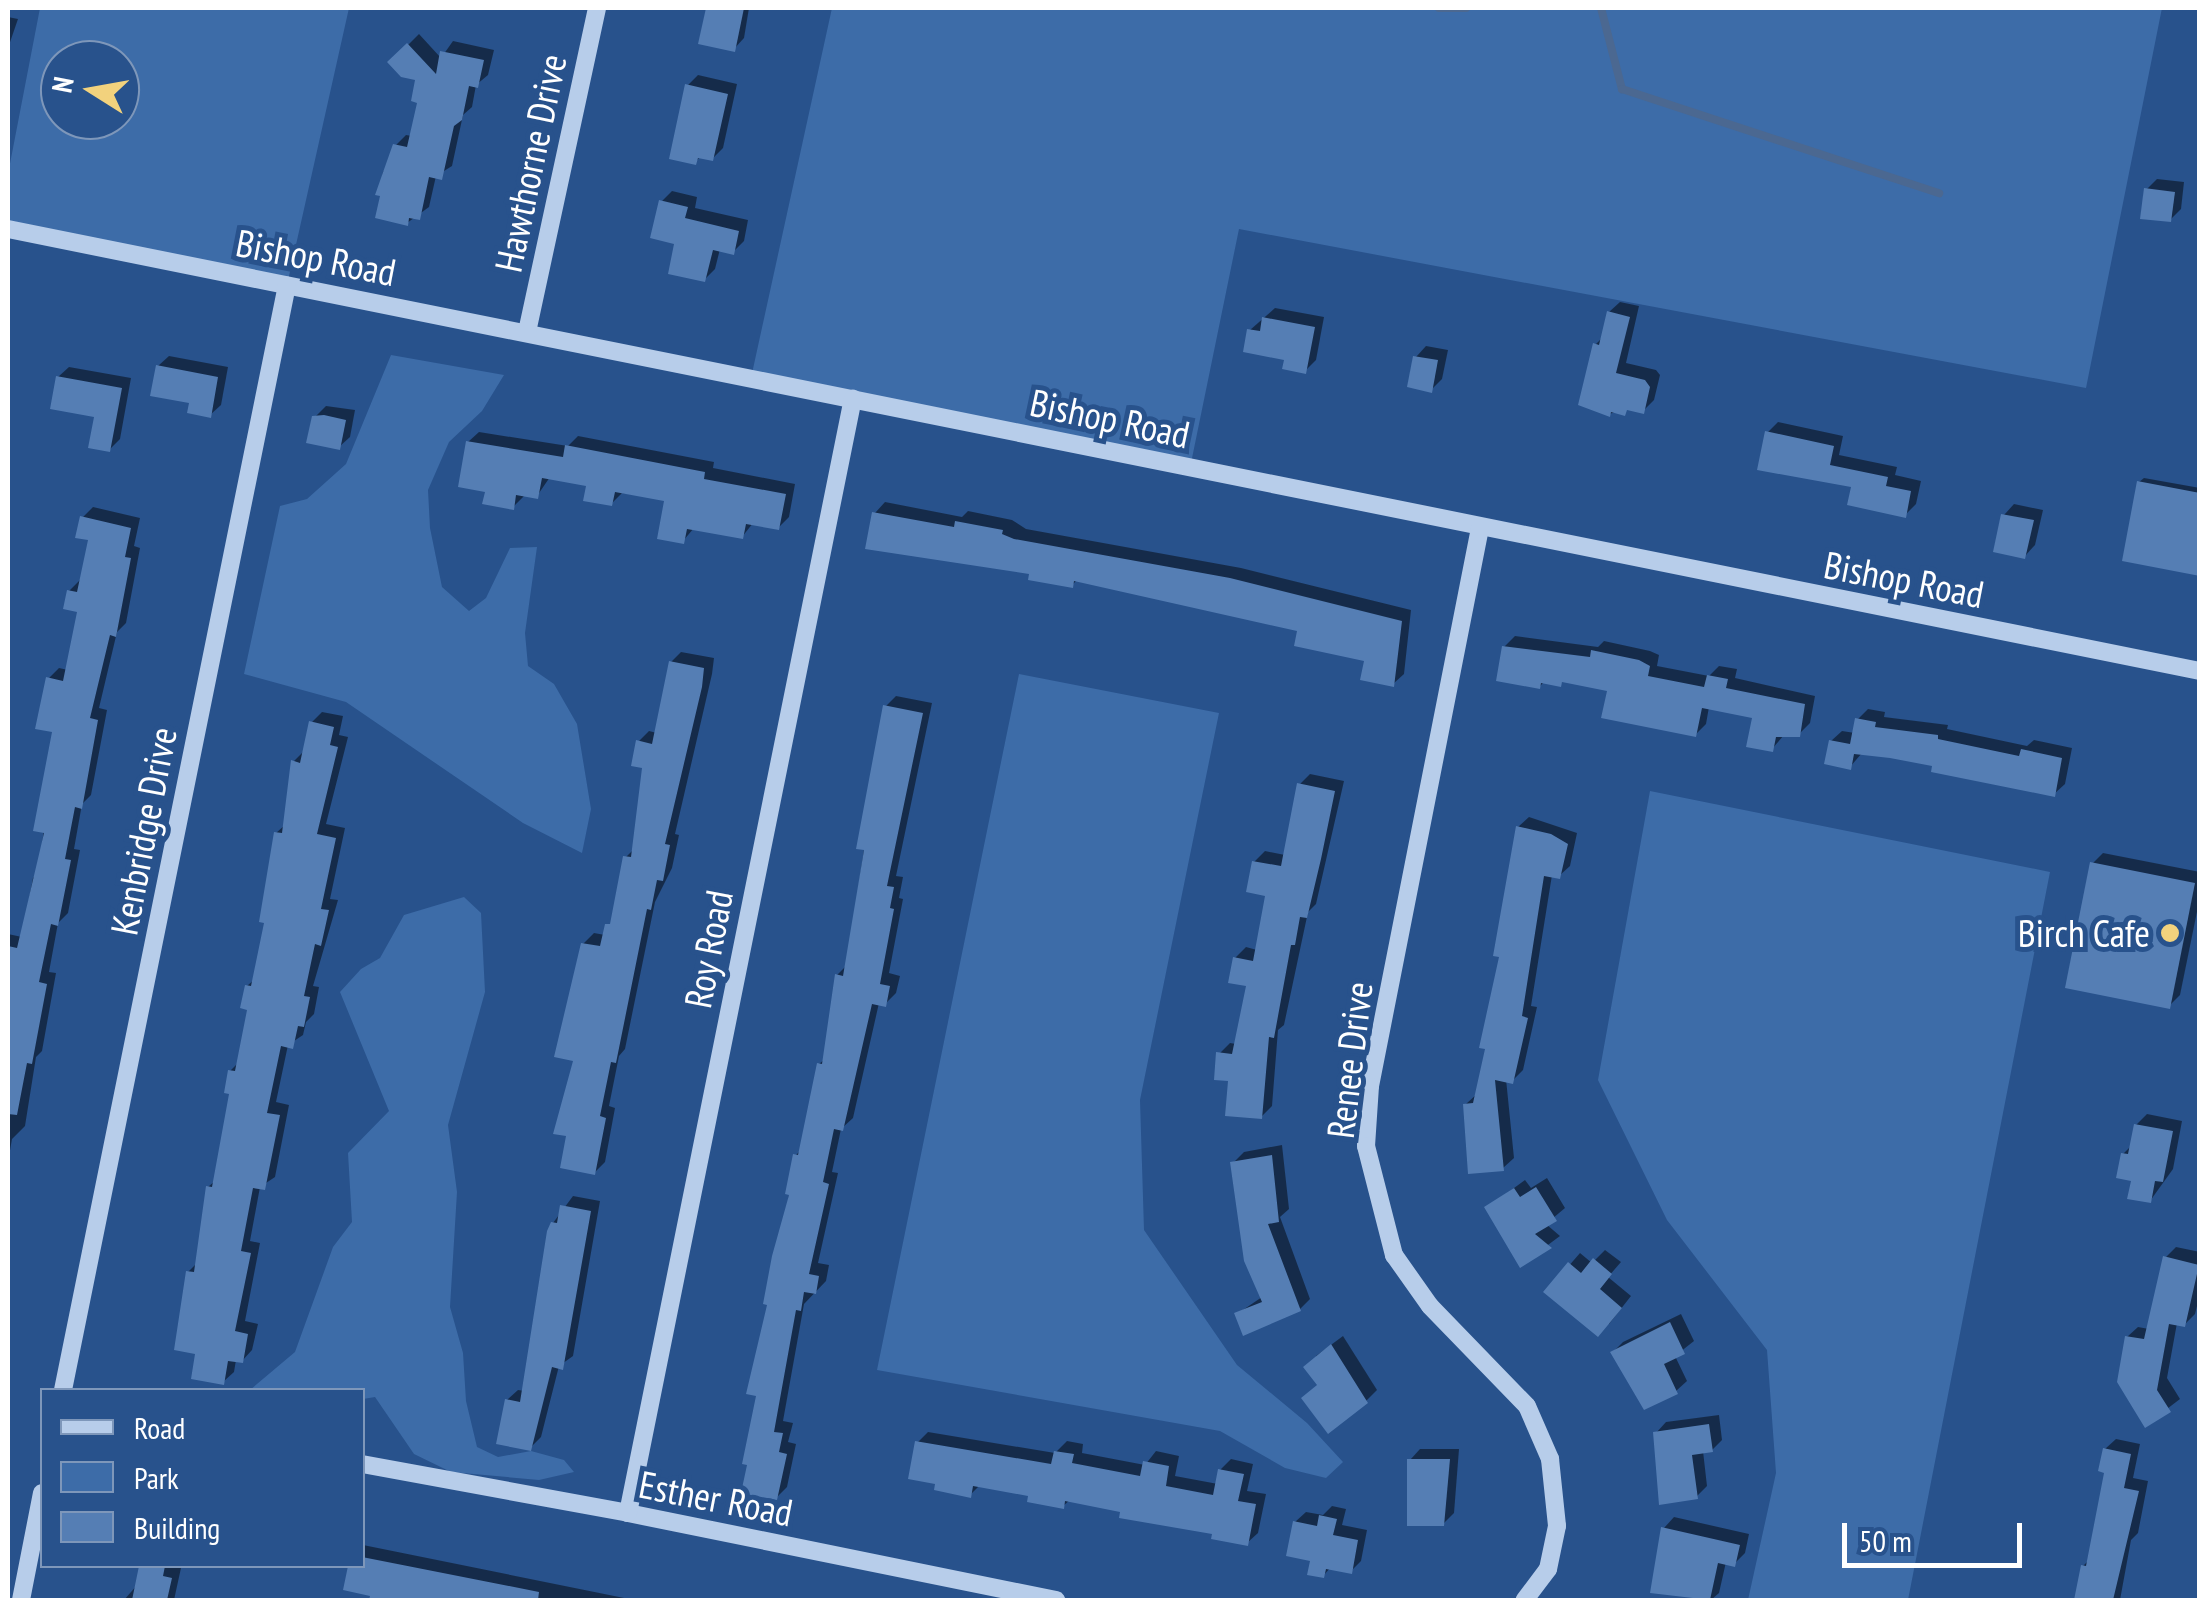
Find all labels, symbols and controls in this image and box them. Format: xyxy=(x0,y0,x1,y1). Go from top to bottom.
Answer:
north arrow xyxy=(40,40,140,140)
street label: Hawthorne Drive xyxy=(485,50,575,276)
text: N xyxy=(42,74,82,96)
street label: Bishop Road xyxy=(232,219,400,295)
street label: Bishop Road xyxy=(1026,379,1194,457)
street label: Bishop Road xyxy=(1820,541,1988,617)
street label: Kenbridge Drive xyxy=(101,723,185,939)
street label: Roy Road xyxy=(674,886,742,1012)
place label: Birch Cafe xyxy=(2018,910,2150,956)
marker: Birch Cafe xyxy=(2159,922,2181,944)
street label: Renee Drive xyxy=(1317,979,1381,1141)
legend xyxy=(40,1388,365,1568)
text: Road xyxy=(134,1408,185,1447)
text: Park xyxy=(134,1458,179,1497)
street label: Esther Road xyxy=(635,1461,797,1535)
scale bar xyxy=(1847,1503,2027,1565)
text: Building xyxy=(134,1508,220,1547)
text: 50 m xyxy=(1859,1521,1912,1560)

